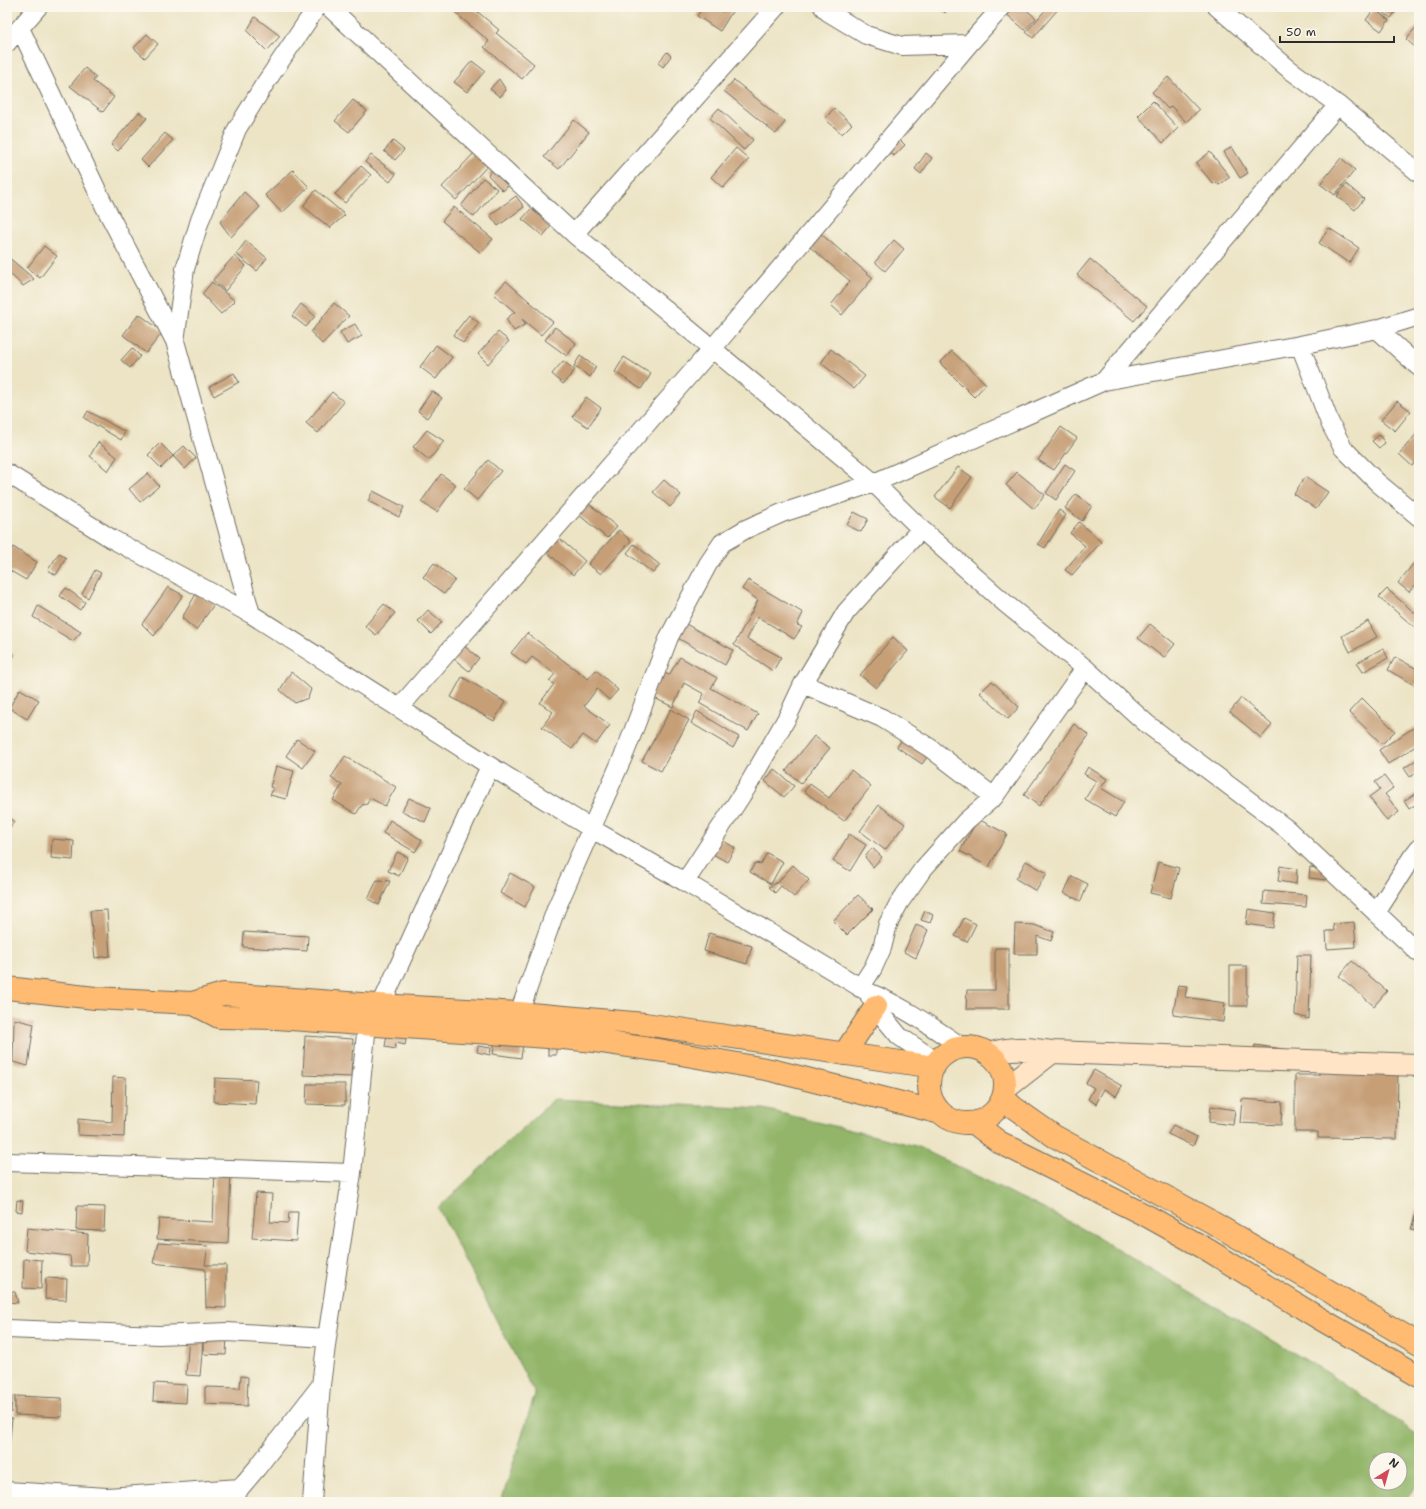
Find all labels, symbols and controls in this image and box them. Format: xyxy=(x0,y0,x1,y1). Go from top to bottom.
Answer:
scale bar xyxy=(1280,18,1394,44)
text: 50 m xyxy=(1286,24,1316,40)
north arrow xyxy=(1368,1451,1408,1491)
text: N xyxy=(1386,1455,1402,1472)

